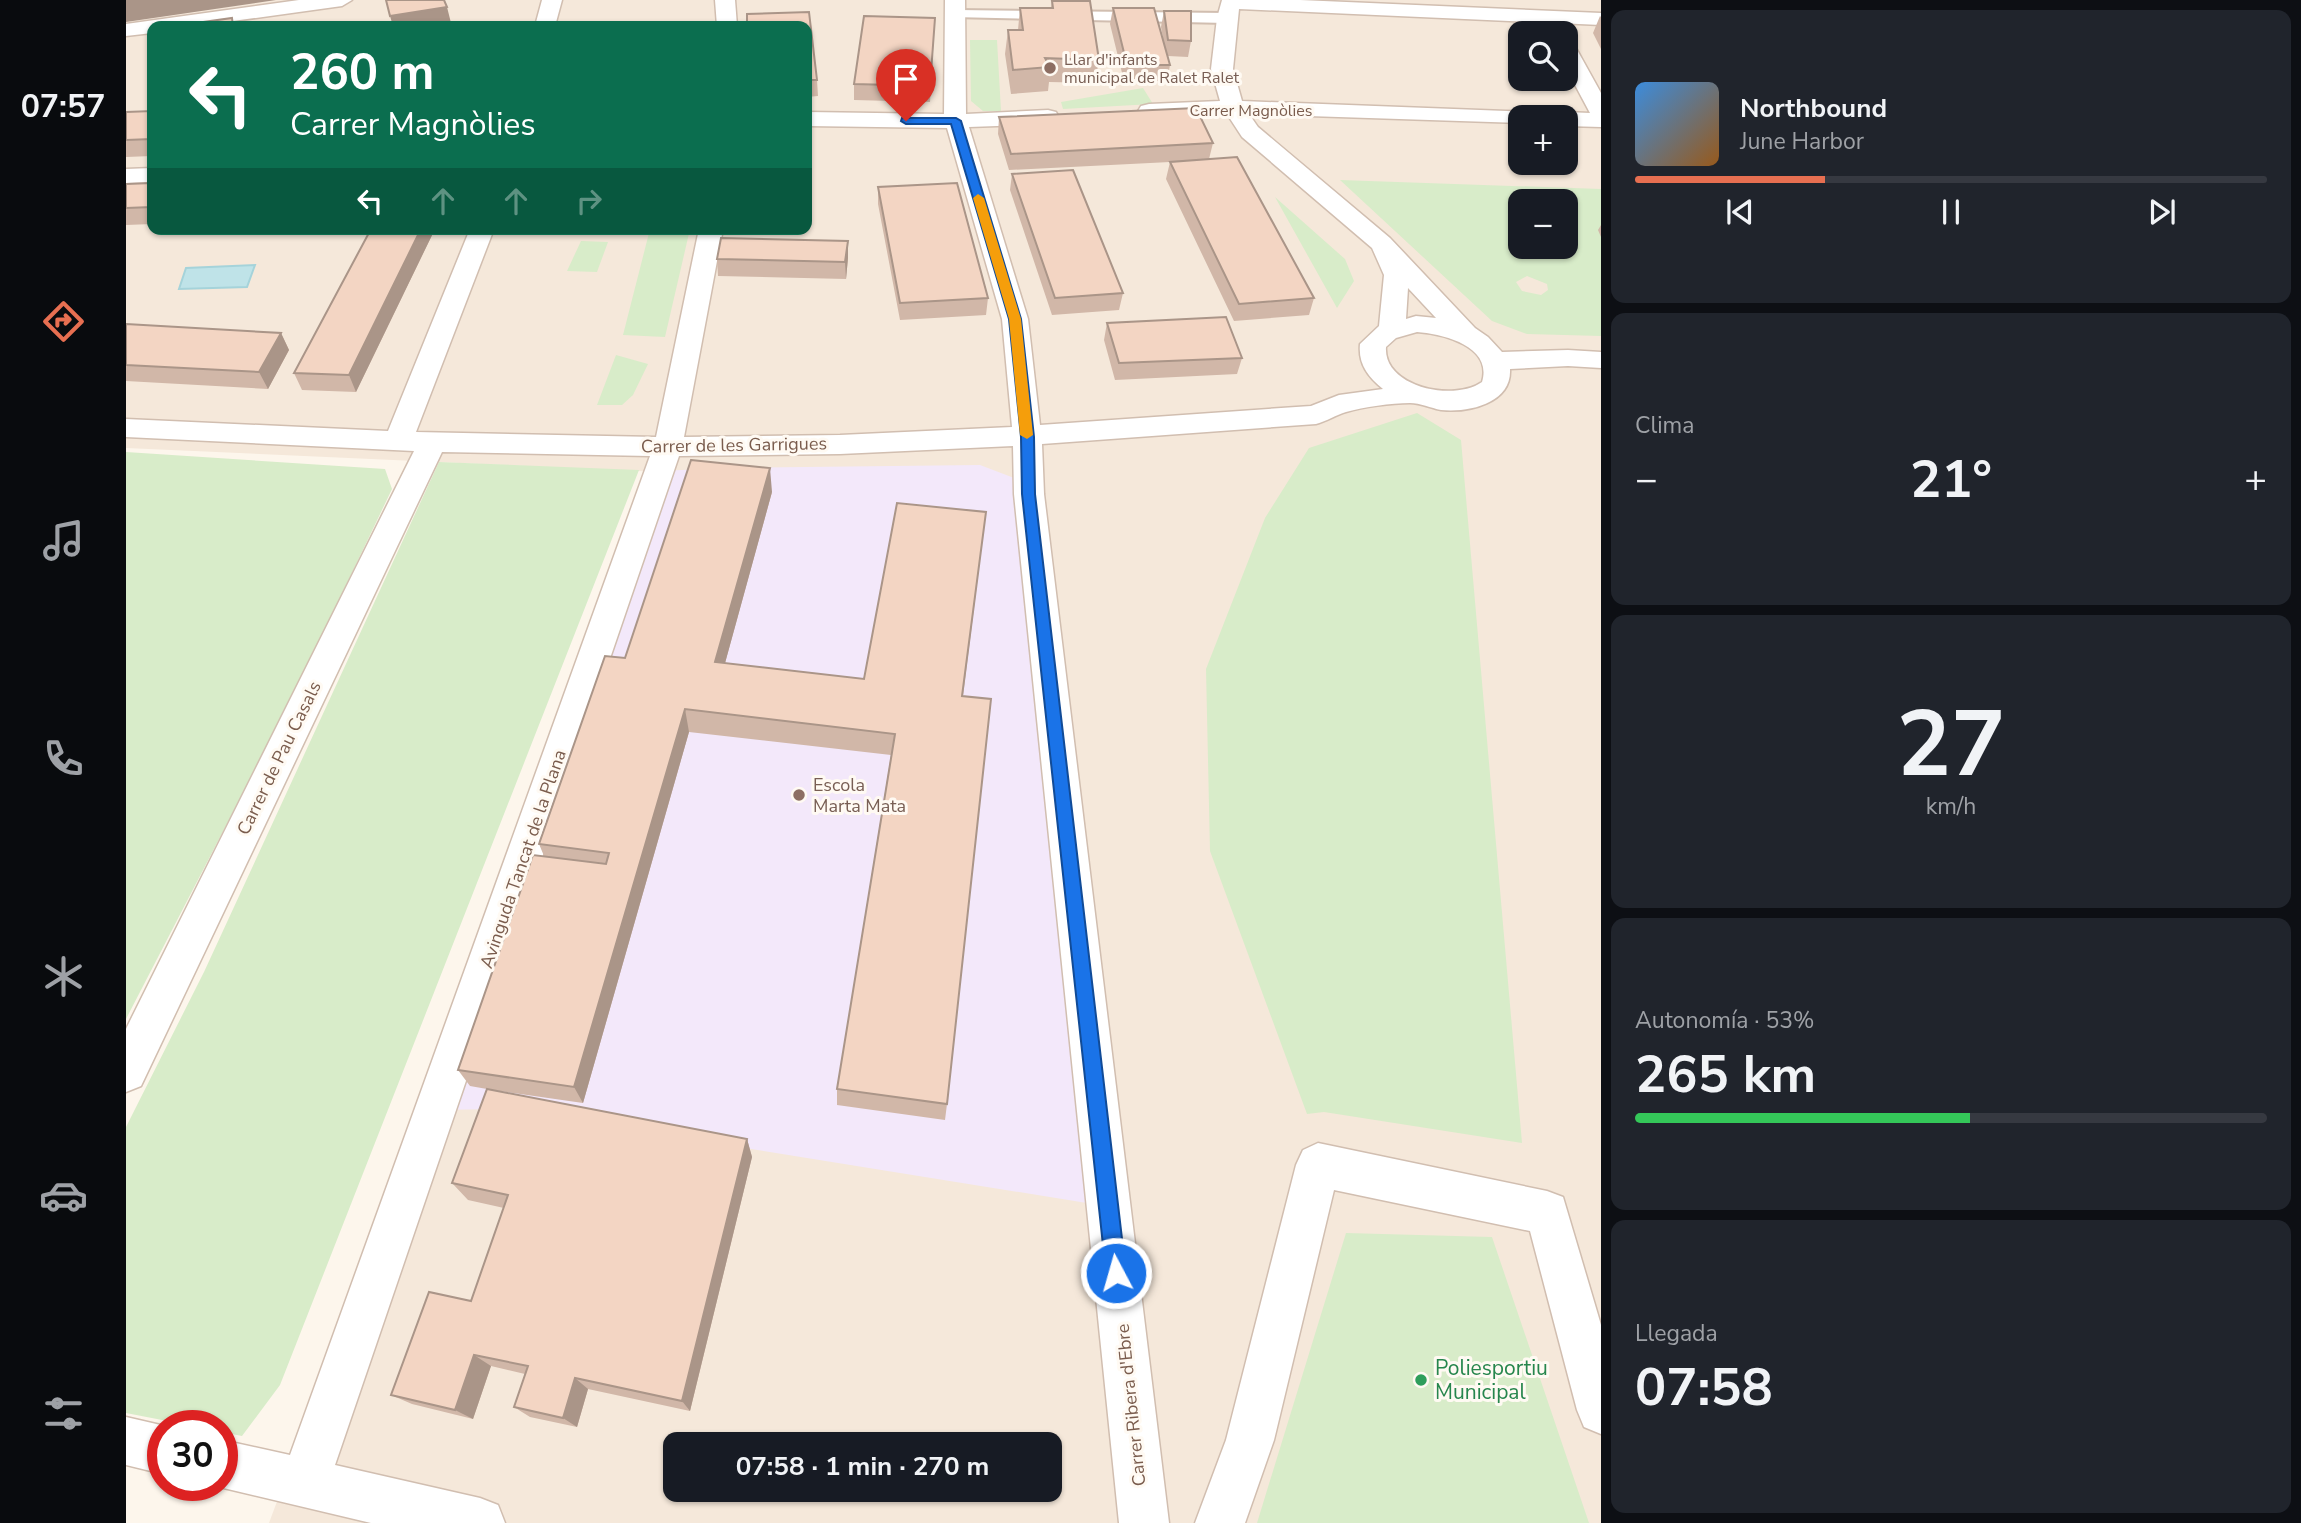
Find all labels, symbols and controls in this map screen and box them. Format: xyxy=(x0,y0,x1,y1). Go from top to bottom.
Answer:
map controls xyxy=(1508,21,1578,259)
button: search xyxy=(1508,21,1578,91)
text: 260 m xyxy=(290,39,434,106)
icon: left xyxy=(175,49,266,140)
pin xyxy=(876,49,936,121)
place label: Llar d'infants municipal de Ralet Ralet xyxy=(1064,49,1240,89)
icon: arrive xyxy=(887,60,925,98)
marker: Llar d'infants municipal de Ralet Ralet xyxy=(1042,60,1058,76)
text: 07:57 xyxy=(21,85,105,128)
text: Northbound xyxy=(1740,91,1887,126)
street label: Carrer Magnòlies xyxy=(1190,100,1312,122)
text: Carrer Magnòlies xyxy=(290,103,536,146)
button: + xyxy=(1508,105,1578,175)
text: June Harbor xyxy=(1740,126,1864,157)
icon: left xyxy=(351,182,389,220)
icon: ahead xyxy=(424,182,462,220)
icon: ahead xyxy=(497,182,535,220)
icon: right xyxy=(570,182,608,220)
button: − xyxy=(1508,189,1578,259)
icon: previous xyxy=(1721,193,1759,231)
icon: pause xyxy=(1932,193,1970,231)
icon: next xyxy=(2143,193,2181,231)
icon: directions xyxy=(39,297,88,346)
text: Clima xyxy=(1635,410,1695,441)
street label: Carrer de les Garrigues xyxy=(641,431,827,459)
text: 21° xyxy=(1910,444,1992,515)
text: − xyxy=(1635,454,1658,505)
text: + xyxy=(2244,454,2267,505)
icon: music xyxy=(39,516,88,565)
street label: Carrer de Pau Casals xyxy=(231,677,327,839)
text: 27 xyxy=(1896,683,2006,807)
icon: phone xyxy=(39,734,88,783)
street label: Avinguda Tancat de la Plana xyxy=(474,746,572,972)
place label: Escola Marta Mata xyxy=(813,773,906,818)
marker: Escola Marta Mata xyxy=(791,787,807,803)
text: km/h xyxy=(1926,791,1976,822)
icon: climate xyxy=(39,952,88,1001)
text: Autonomía · 53% xyxy=(1635,1005,1815,1036)
text: 265 km xyxy=(1635,1039,1816,1110)
icon: car xyxy=(39,1171,88,1220)
position arrow xyxy=(1079,1236,1153,1310)
text: Llegada xyxy=(1635,1318,1718,1349)
street label: Carrer Ribera d'Ebre xyxy=(1111,1323,1151,1487)
text: 07:58 xyxy=(1635,1352,1773,1423)
place label: Poliesportiu Municipal xyxy=(1435,1354,1548,1406)
marker: Poliesportiu Municipal xyxy=(1413,1372,1429,1388)
icon: filters xyxy=(39,1389,88,1438)
speed limit sign: 30 xyxy=(147,1410,238,1501)
text: 07:58 · 1 min · 270 m xyxy=(736,1449,989,1484)

